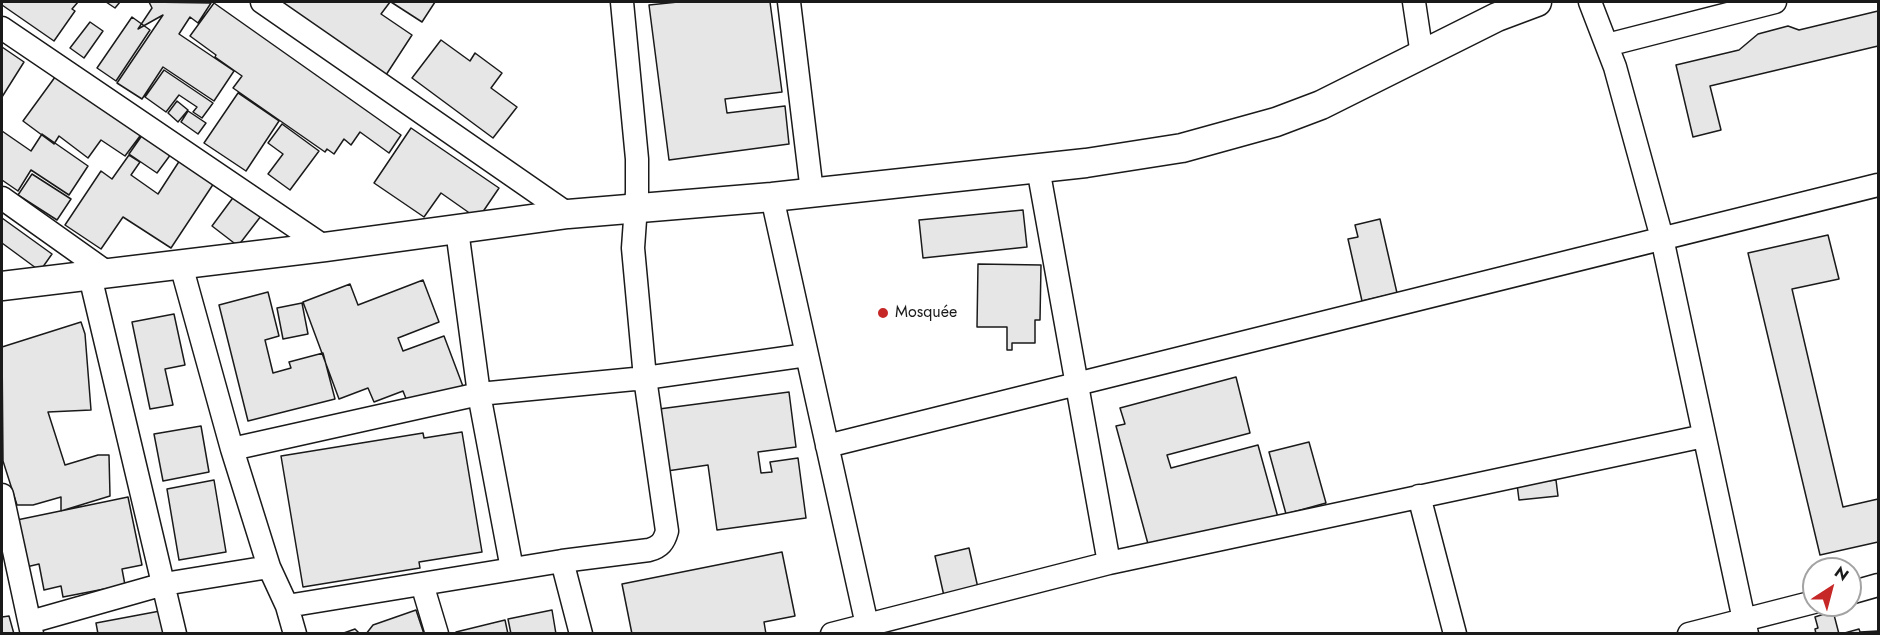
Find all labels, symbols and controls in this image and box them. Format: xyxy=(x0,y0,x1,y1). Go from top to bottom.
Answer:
place label: Mosquée xyxy=(895,303,957,323)
marker: Mosquée xyxy=(876,306,890,320)
north arrow xyxy=(1802,557,1862,617)
text: N xyxy=(1830,561,1854,587)

